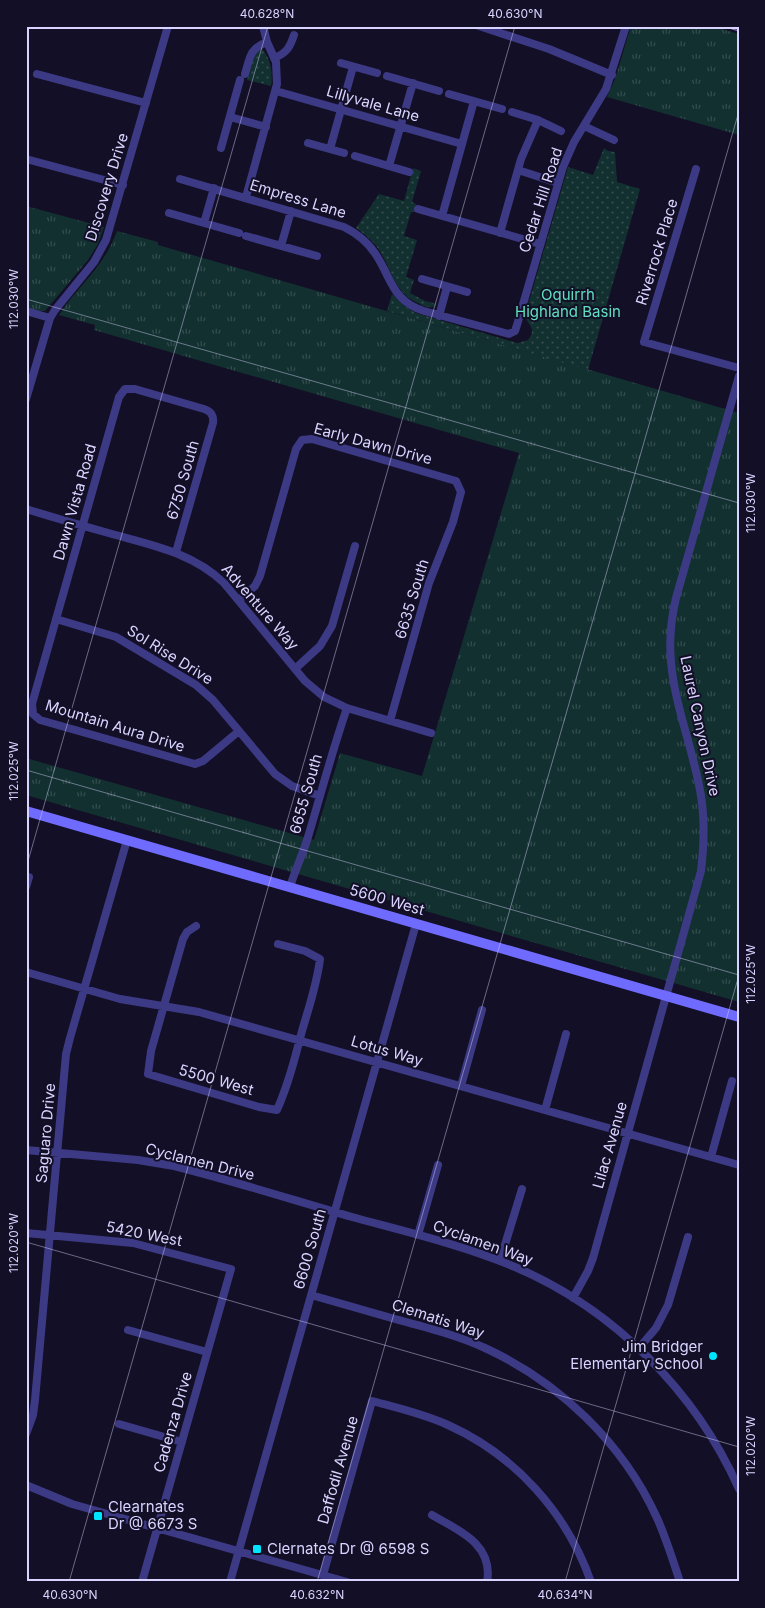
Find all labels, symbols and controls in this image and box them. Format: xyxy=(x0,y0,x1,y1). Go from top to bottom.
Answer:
text: 40.628°N xyxy=(240,6,294,21)
text: 40.630°N xyxy=(487,6,543,21)
street label: Lillyvale Lane xyxy=(324,81,422,126)
street label: Discovery Drive xyxy=(81,130,132,243)
street label: Cedar Hill Road xyxy=(515,145,566,255)
street label: Empress Lane xyxy=(248,175,349,222)
street label: Riverrock Place xyxy=(631,196,682,307)
text: 112.030°W xyxy=(6,269,21,329)
park label: Oquirrh Highland Basin xyxy=(515,285,621,321)
street label: Early Dawn Drive xyxy=(312,419,434,468)
street label: 6750 South xyxy=(162,438,203,522)
street label: Dawn Vista Road xyxy=(49,441,100,562)
text: 112.030°W xyxy=(743,473,758,533)
street label: 6635 South xyxy=(390,557,433,641)
street label: Adventure Way xyxy=(218,560,303,654)
street label: Sol Rise Drive xyxy=(124,621,217,689)
street label: Laurel Canyon Drive xyxy=(676,654,725,798)
street label: Mountain Aura Drive xyxy=(43,695,187,756)
text: 112.025°W xyxy=(6,741,21,801)
street label: 6655 South xyxy=(285,752,326,836)
street label: 5600 West xyxy=(347,880,427,919)
text: 112.025°W xyxy=(743,944,758,1004)
street label: Lotus Way xyxy=(349,1031,426,1070)
street label: 5500 West xyxy=(177,1060,256,1099)
street label: Saguaro Drive xyxy=(32,1082,59,1184)
street label: Lilac Avenue xyxy=(588,1099,631,1191)
street label: Cyclamen Drive xyxy=(144,1139,257,1184)
street label: 6600 South xyxy=(289,1206,330,1291)
text: 112.020°W xyxy=(6,1213,21,1273)
street label: Cyclamen Way xyxy=(430,1216,536,1270)
street label: 5420 West xyxy=(104,1217,184,1250)
street label: Clematis Way xyxy=(389,1295,487,1343)
place label: Jim Bridger Elementary School xyxy=(570,1337,703,1373)
marker: Jim Bridger Elementary School xyxy=(707,1350,719,1362)
street label: Cadenza Drive xyxy=(149,1369,196,1475)
street label: Daffodil Avenue xyxy=(313,1414,362,1526)
text: 112.020°W xyxy=(743,1416,758,1476)
place label: Clearnates Dr @ 6673 S xyxy=(108,1497,197,1533)
marker: Clearnates Dr @ 6673 S xyxy=(92,1510,104,1522)
place label: Clernates Dr @ 6598 S xyxy=(267,1539,429,1558)
marker: Clernates Dr @ 6598 S xyxy=(251,1543,263,1555)
text: 40.630°N xyxy=(42,1587,98,1602)
text: 40.632°N xyxy=(290,1587,344,1602)
text: 40.634°N xyxy=(537,1587,593,1602)

